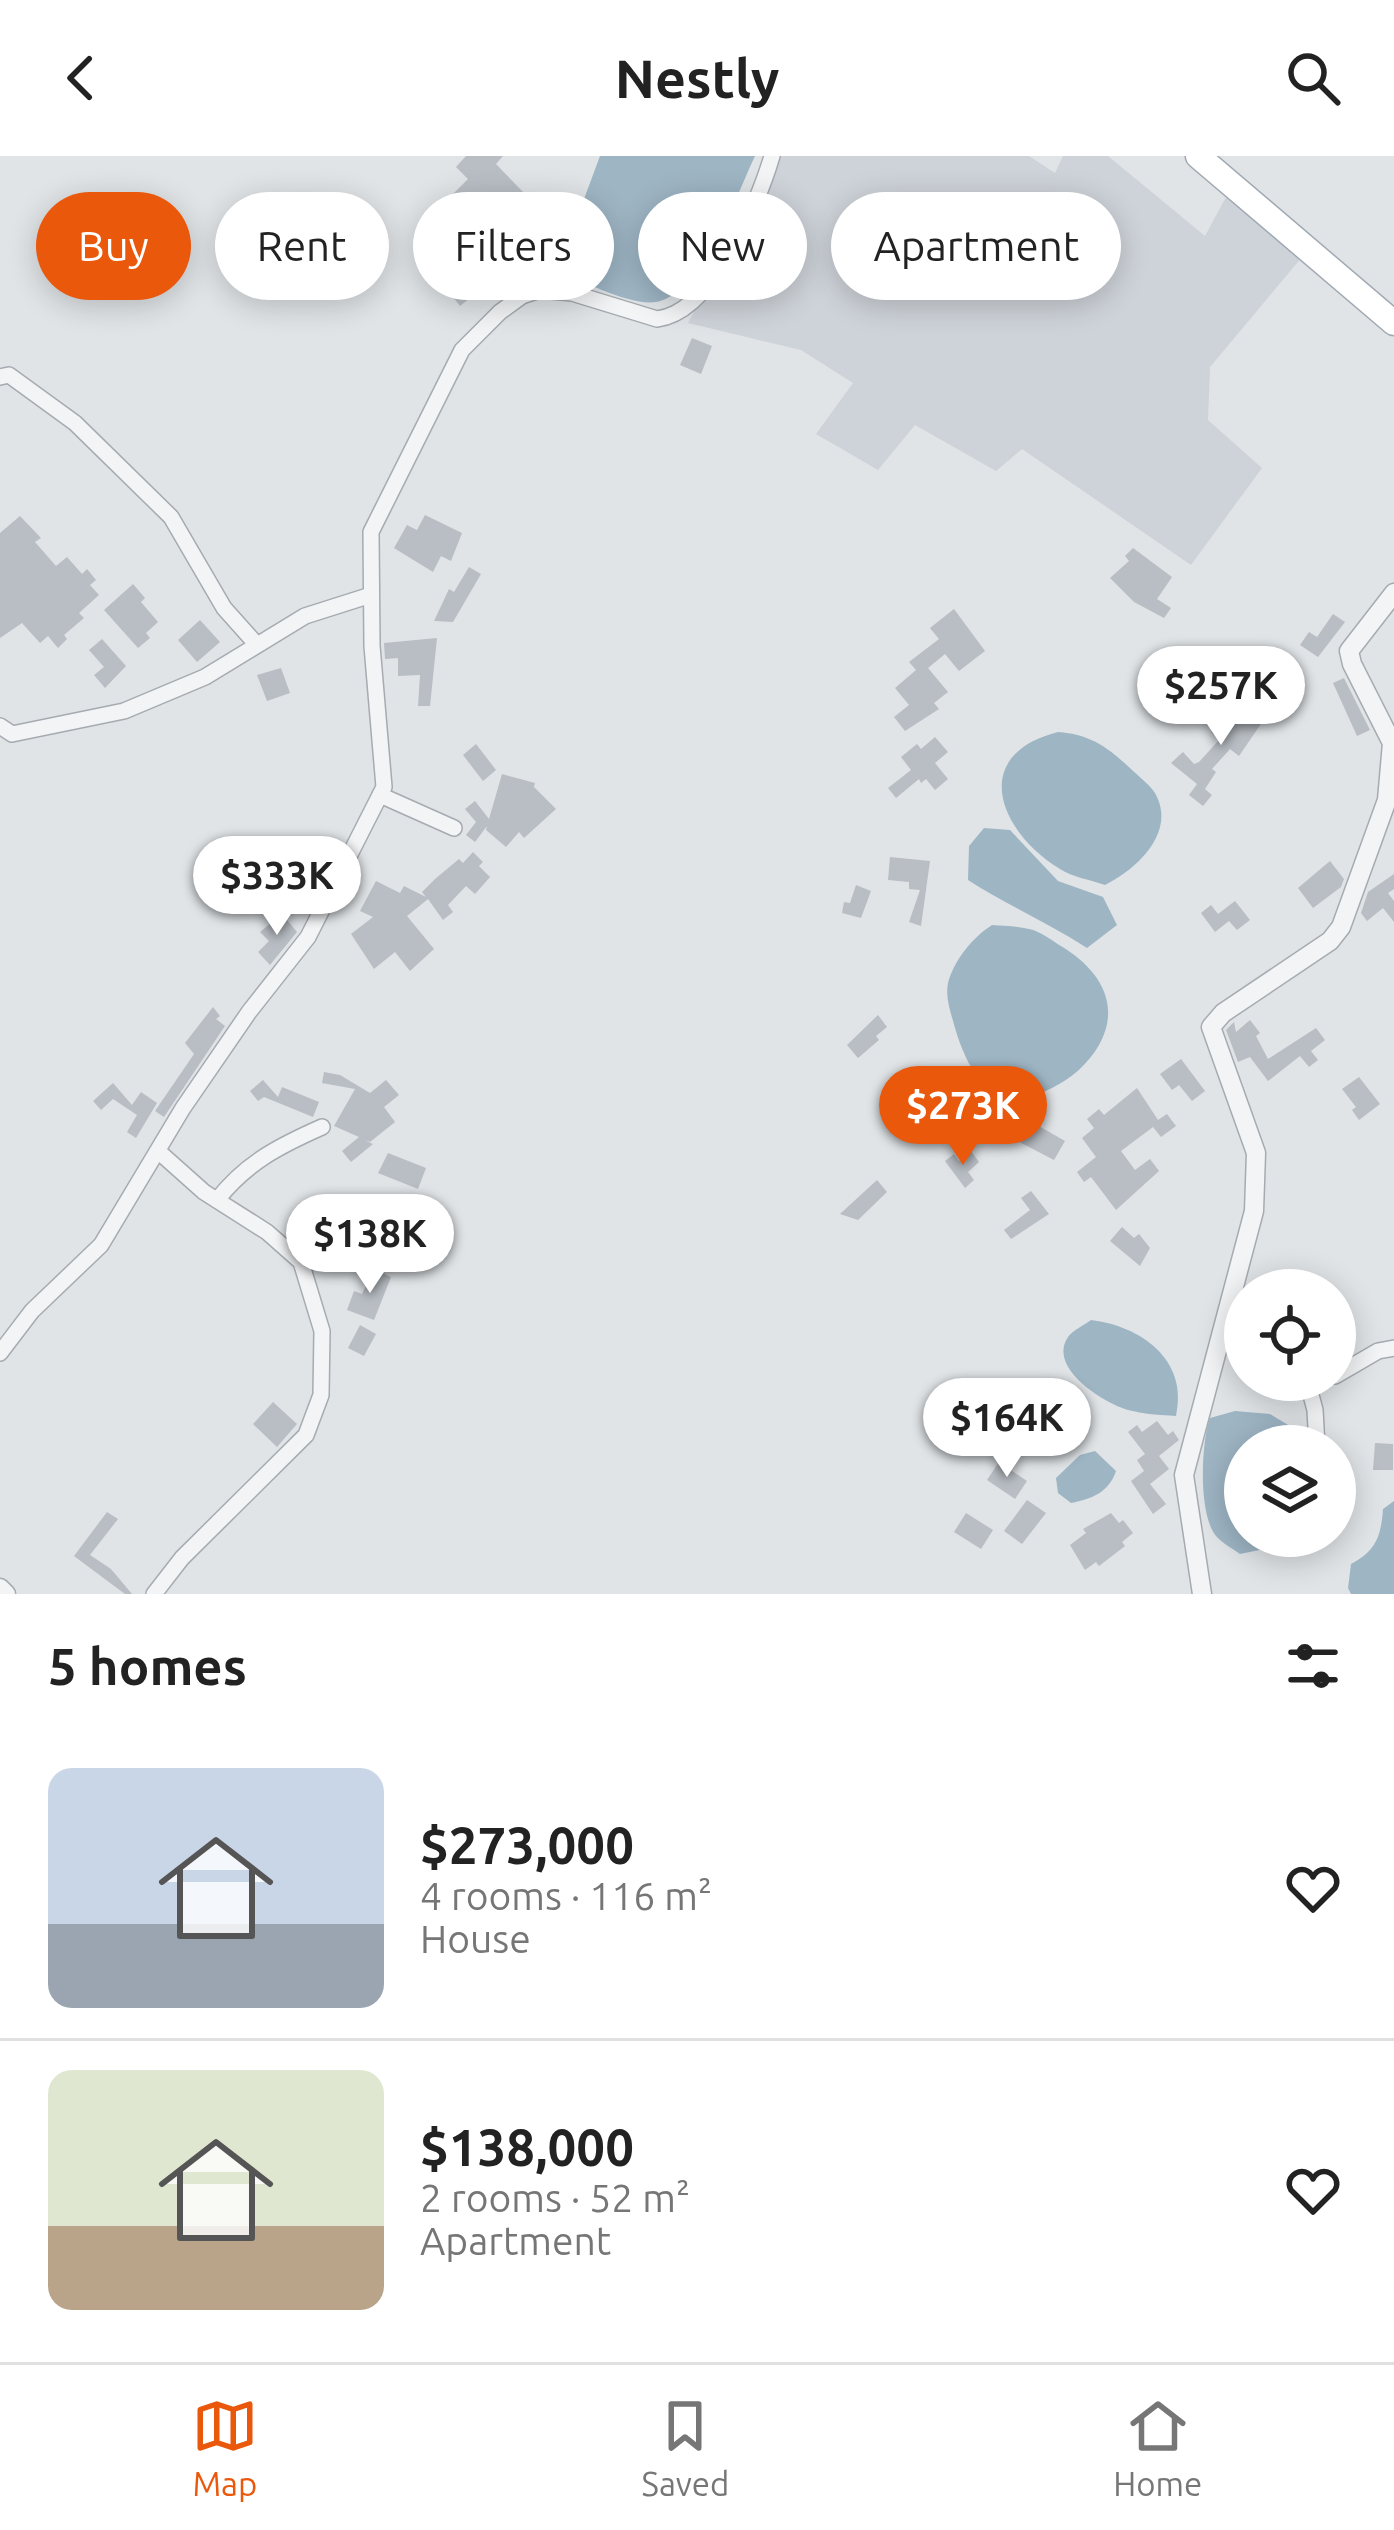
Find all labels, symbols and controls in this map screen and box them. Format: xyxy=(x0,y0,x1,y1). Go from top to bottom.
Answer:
icon: back xyxy=(48,45,114,111)
icon: search xyxy=(1280,45,1346,111)
text: Nestly xyxy=(615,48,779,108)
chip: Buy xyxy=(36,192,191,300)
chip: Rent xyxy=(215,192,389,300)
chip: Filters xyxy=(413,192,614,300)
chip: New xyxy=(638,192,807,300)
chip: Apartment xyxy=(831,192,1121,300)
pin: $257K xyxy=(1137,646,1305,748)
text: $257K xyxy=(1164,663,1278,706)
pin: $333K xyxy=(193,836,361,938)
text: $333K xyxy=(220,853,334,896)
pin: $273K xyxy=(879,1066,1047,1168)
text: $273K xyxy=(906,1083,1020,1126)
pin: $138K xyxy=(286,1194,454,1296)
text: $138K xyxy=(313,1211,427,1254)
map controls xyxy=(1224,1269,1356,1557)
button: locate xyxy=(1224,1269,1356,1401)
pin: $164K xyxy=(923,1378,1091,1480)
text: $164K xyxy=(950,1395,1064,1438)
button: layers xyxy=(1224,1425,1356,1557)
icon: filters xyxy=(1280,1633,1346,1699)
text: 5 homes xyxy=(48,1637,247,1695)
icon: home xyxy=(144,1816,288,1960)
text: $273,000 xyxy=(420,1816,634,1874)
icon: heart xyxy=(1280,1855,1346,1921)
text: 4 rooms · 116 m² xyxy=(420,1874,712,1917)
text: House xyxy=(420,1917,531,1960)
icon: home xyxy=(144,2118,288,2262)
text: $138,000 xyxy=(420,2118,634,2176)
icon: heart xyxy=(1280,2157,1346,2223)
text: 2 rooms · 52 m² xyxy=(420,2176,690,2219)
text: Apartment xyxy=(420,2219,611,2262)
tab: Map xyxy=(192,2393,258,2502)
tab: Saved xyxy=(642,2393,729,2502)
tab: Home xyxy=(1113,2393,1202,2502)

